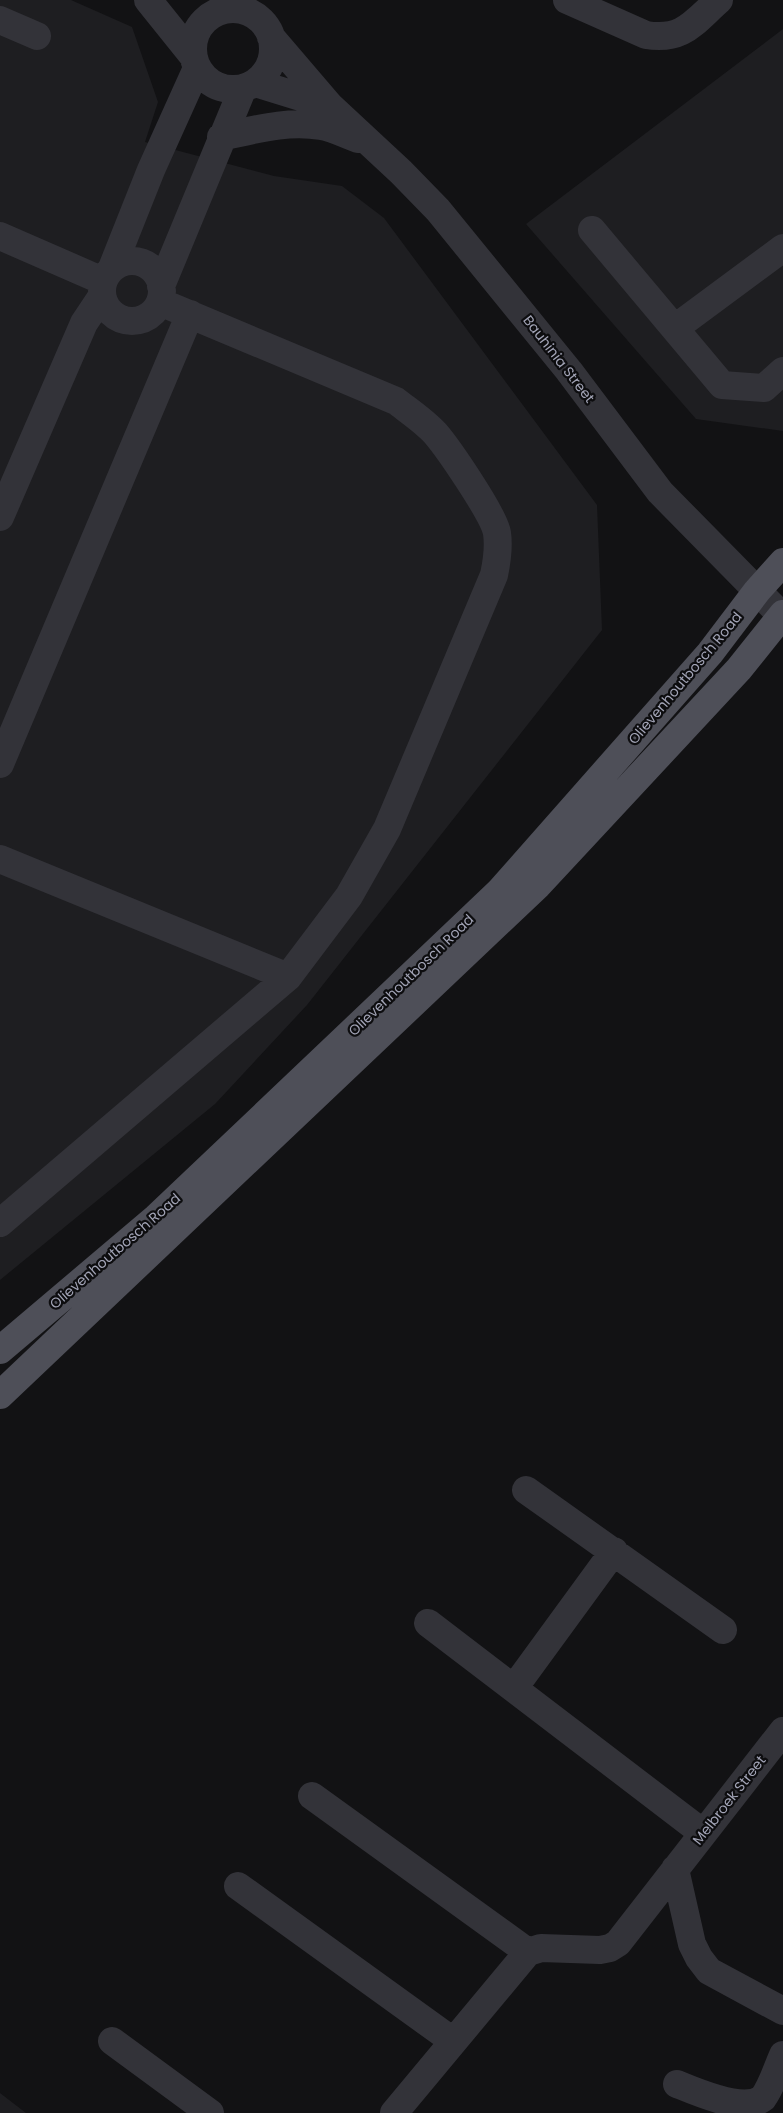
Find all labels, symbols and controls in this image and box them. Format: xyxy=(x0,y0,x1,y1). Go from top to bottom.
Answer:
street label: Bauhinia Street xyxy=(518,311,600,407)
street label: Olievenhoutbosch Road xyxy=(624,607,746,749)
street label: Olievenhoutbosch Road xyxy=(344,910,478,1040)
street label: Olievenhoutbosch Road xyxy=(45,1189,185,1313)
street label: Melbroek Street xyxy=(688,1751,770,1849)

